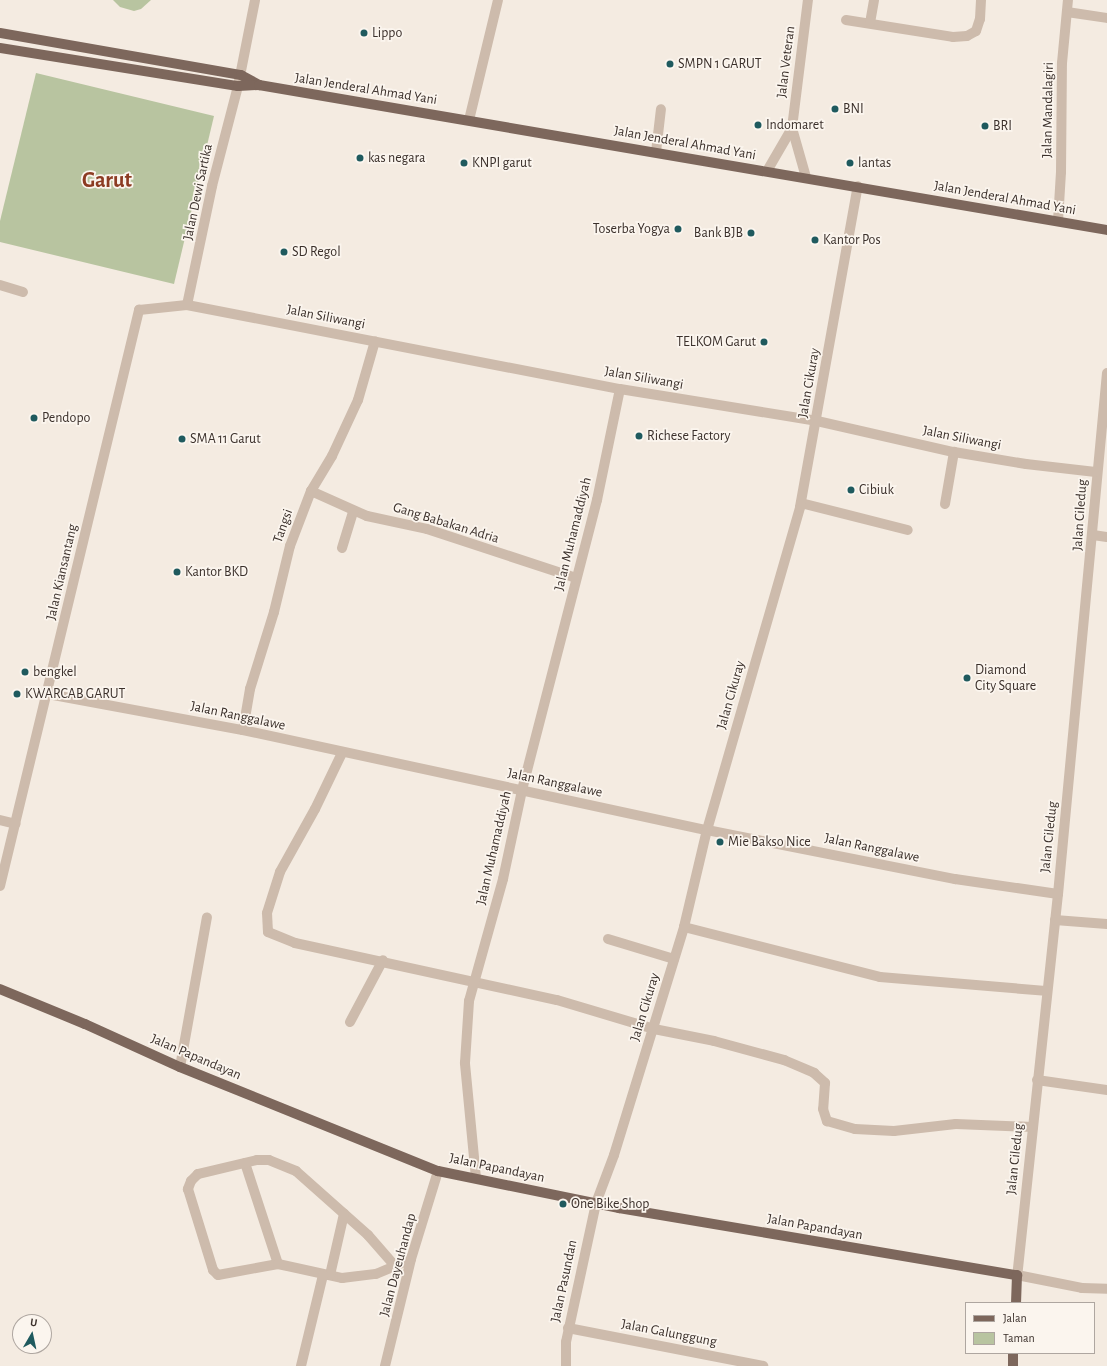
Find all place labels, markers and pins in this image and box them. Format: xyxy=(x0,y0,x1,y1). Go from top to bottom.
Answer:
place label: Lippo xyxy=(372,25,402,41)
marker: Lippo xyxy=(359,28,369,38)
place label: SMPN 1 GARUT xyxy=(678,56,762,72)
marker: SMPN 1 GARUT xyxy=(665,59,675,69)
place label: BNI xyxy=(843,101,864,117)
marker: BNI xyxy=(830,104,840,114)
place label: Indomaret xyxy=(766,117,824,133)
place label: BRI xyxy=(993,118,1012,134)
marker: Indomaret xyxy=(753,120,763,130)
marker: BRI xyxy=(980,121,990,131)
place label: kas negara xyxy=(368,150,425,166)
marker: kas negara xyxy=(355,153,365,163)
place label: KNPI garut xyxy=(472,155,532,171)
place label: lantas xyxy=(858,155,891,171)
marker: KNPI garut xyxy=(459,158,469,168)
marker: lantas xyxy=(845,158,855,168)
place label: Toserba Yogya xyxy=(593,221,670,237)
marker: Toserba Yogya xyxy=(673,224,683,234)
place label: Bank BJB xyxy=(694,225,743,241)
marker: Bank BJB xyxy=(746,228,756,238)
place label: Kantor Pos xyxy=(823,232,881,248)
marker: Kantor Pos xyxy=(810,235,820,245)
place label: SD Regol xyxy=(292,244,341,260)
marker: SD Regol xyxy=(279,247,289,257)
place label: TELKOM Garut xyxy=(676,334,756,350)
marker: TELKOM Garut xyxy=(759,337,769,347)
place label: Pendopo xyxy=(42,410,90,426)
marker: Pendopo xyxy=(29,413,39,423)
place label: Richese Factory xyxy=(647,428,730,444)
place label: SMA 11 Garut xyxy=(190,431,261,447)
marker: Richese Factory xyxy=(634,431,644,441)
marker: SMA 11 Garut xyxy=(177,434,187,444)
place label: Cibiuk xyxy=(859,482,894,498)
marker: Cibiuk xyxy=(846,485,856,495)
place label: Kantor BKD xyxy=(185,564,248,580)
marker: Kantor BKD xyxy=(172,567,182,577)
place label: Diamond City Square xyxy=(975,662,1036,694)
place label: bengkel xyxy=(33,664,77,680)
marker: bengkel xyxy=(20,667,30,677)
marker: Diamond City Square xyxy=(962,673,972,683)
place label: KWARCAB GARUT xyxy=(25,686,125,702)
marker: KWARCAB GARUT xyxy=(12,689,22,699)
place label: Mie Bakso Nice xyxy=(728,834,811,850)
marker: Mie Bakso Nice xyxy=(715,837,725,847)
place label: One Bike Shop xyxy=(571,1196,649,1212)
marker: One Bike Shop xyxy=(558,1199,568,1209)

